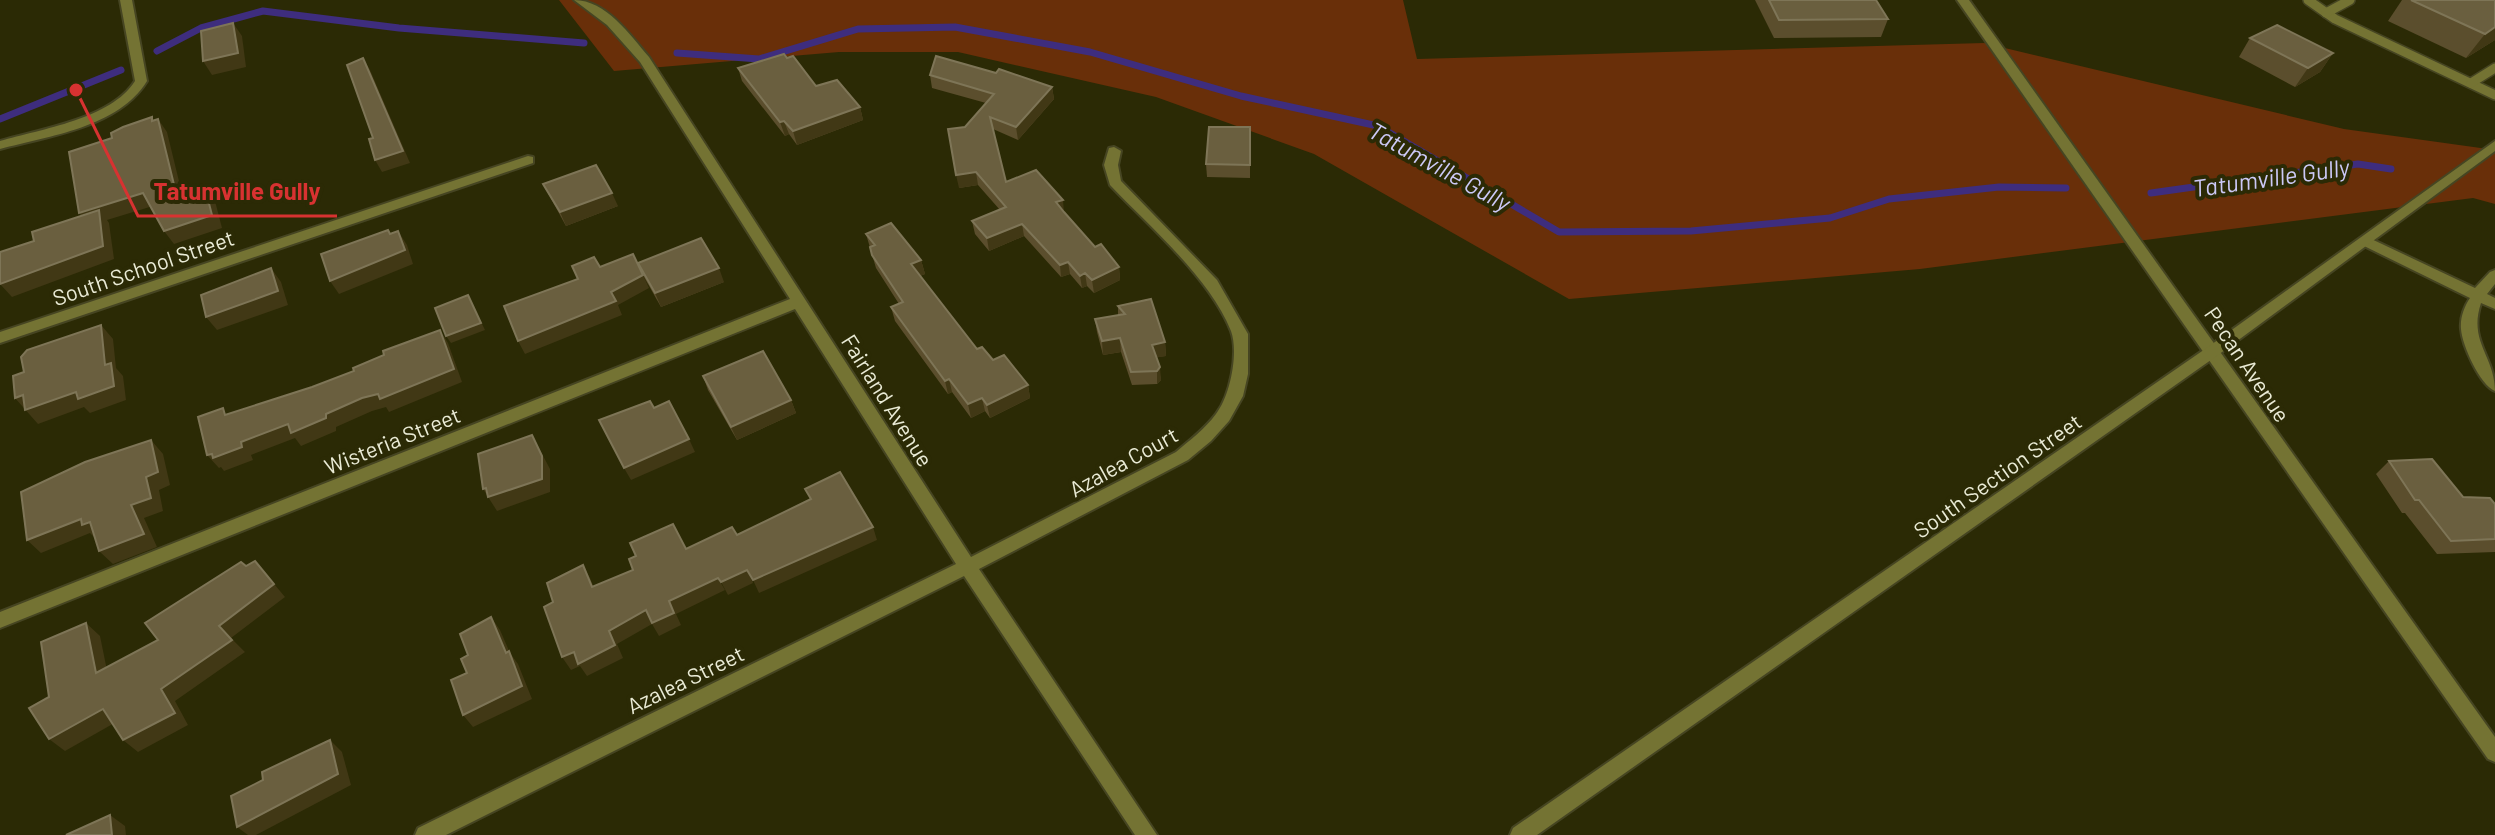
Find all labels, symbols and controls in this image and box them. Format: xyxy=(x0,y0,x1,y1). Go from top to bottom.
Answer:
water label: Tatumville Gully xyxy=(1364,115,1517,217)
water label: Tatumville Gully xyxy=(2191,152,2352,202)
callout: Tatumville Gully xyxy=(138,168,337,216)
text: Tatumville Gully xyxy=(153,176,321,205)
street label: South School Street xyxy=(49,224,237,310)
street label: Pecan Avenue xyxy=(2200,302,2296,426)
street label: Fairland Avenue xyxy=(837,329,939,471)
street label: Wisteria Street xyxy=(320,401,464,479)
street label: South Section Street xyxy=(1908,407,2086,543)
street label: Azalea Court xyxy=(1064,421,1182,501)
street label: Azalea Street xyxy=(622,640,748,718)

